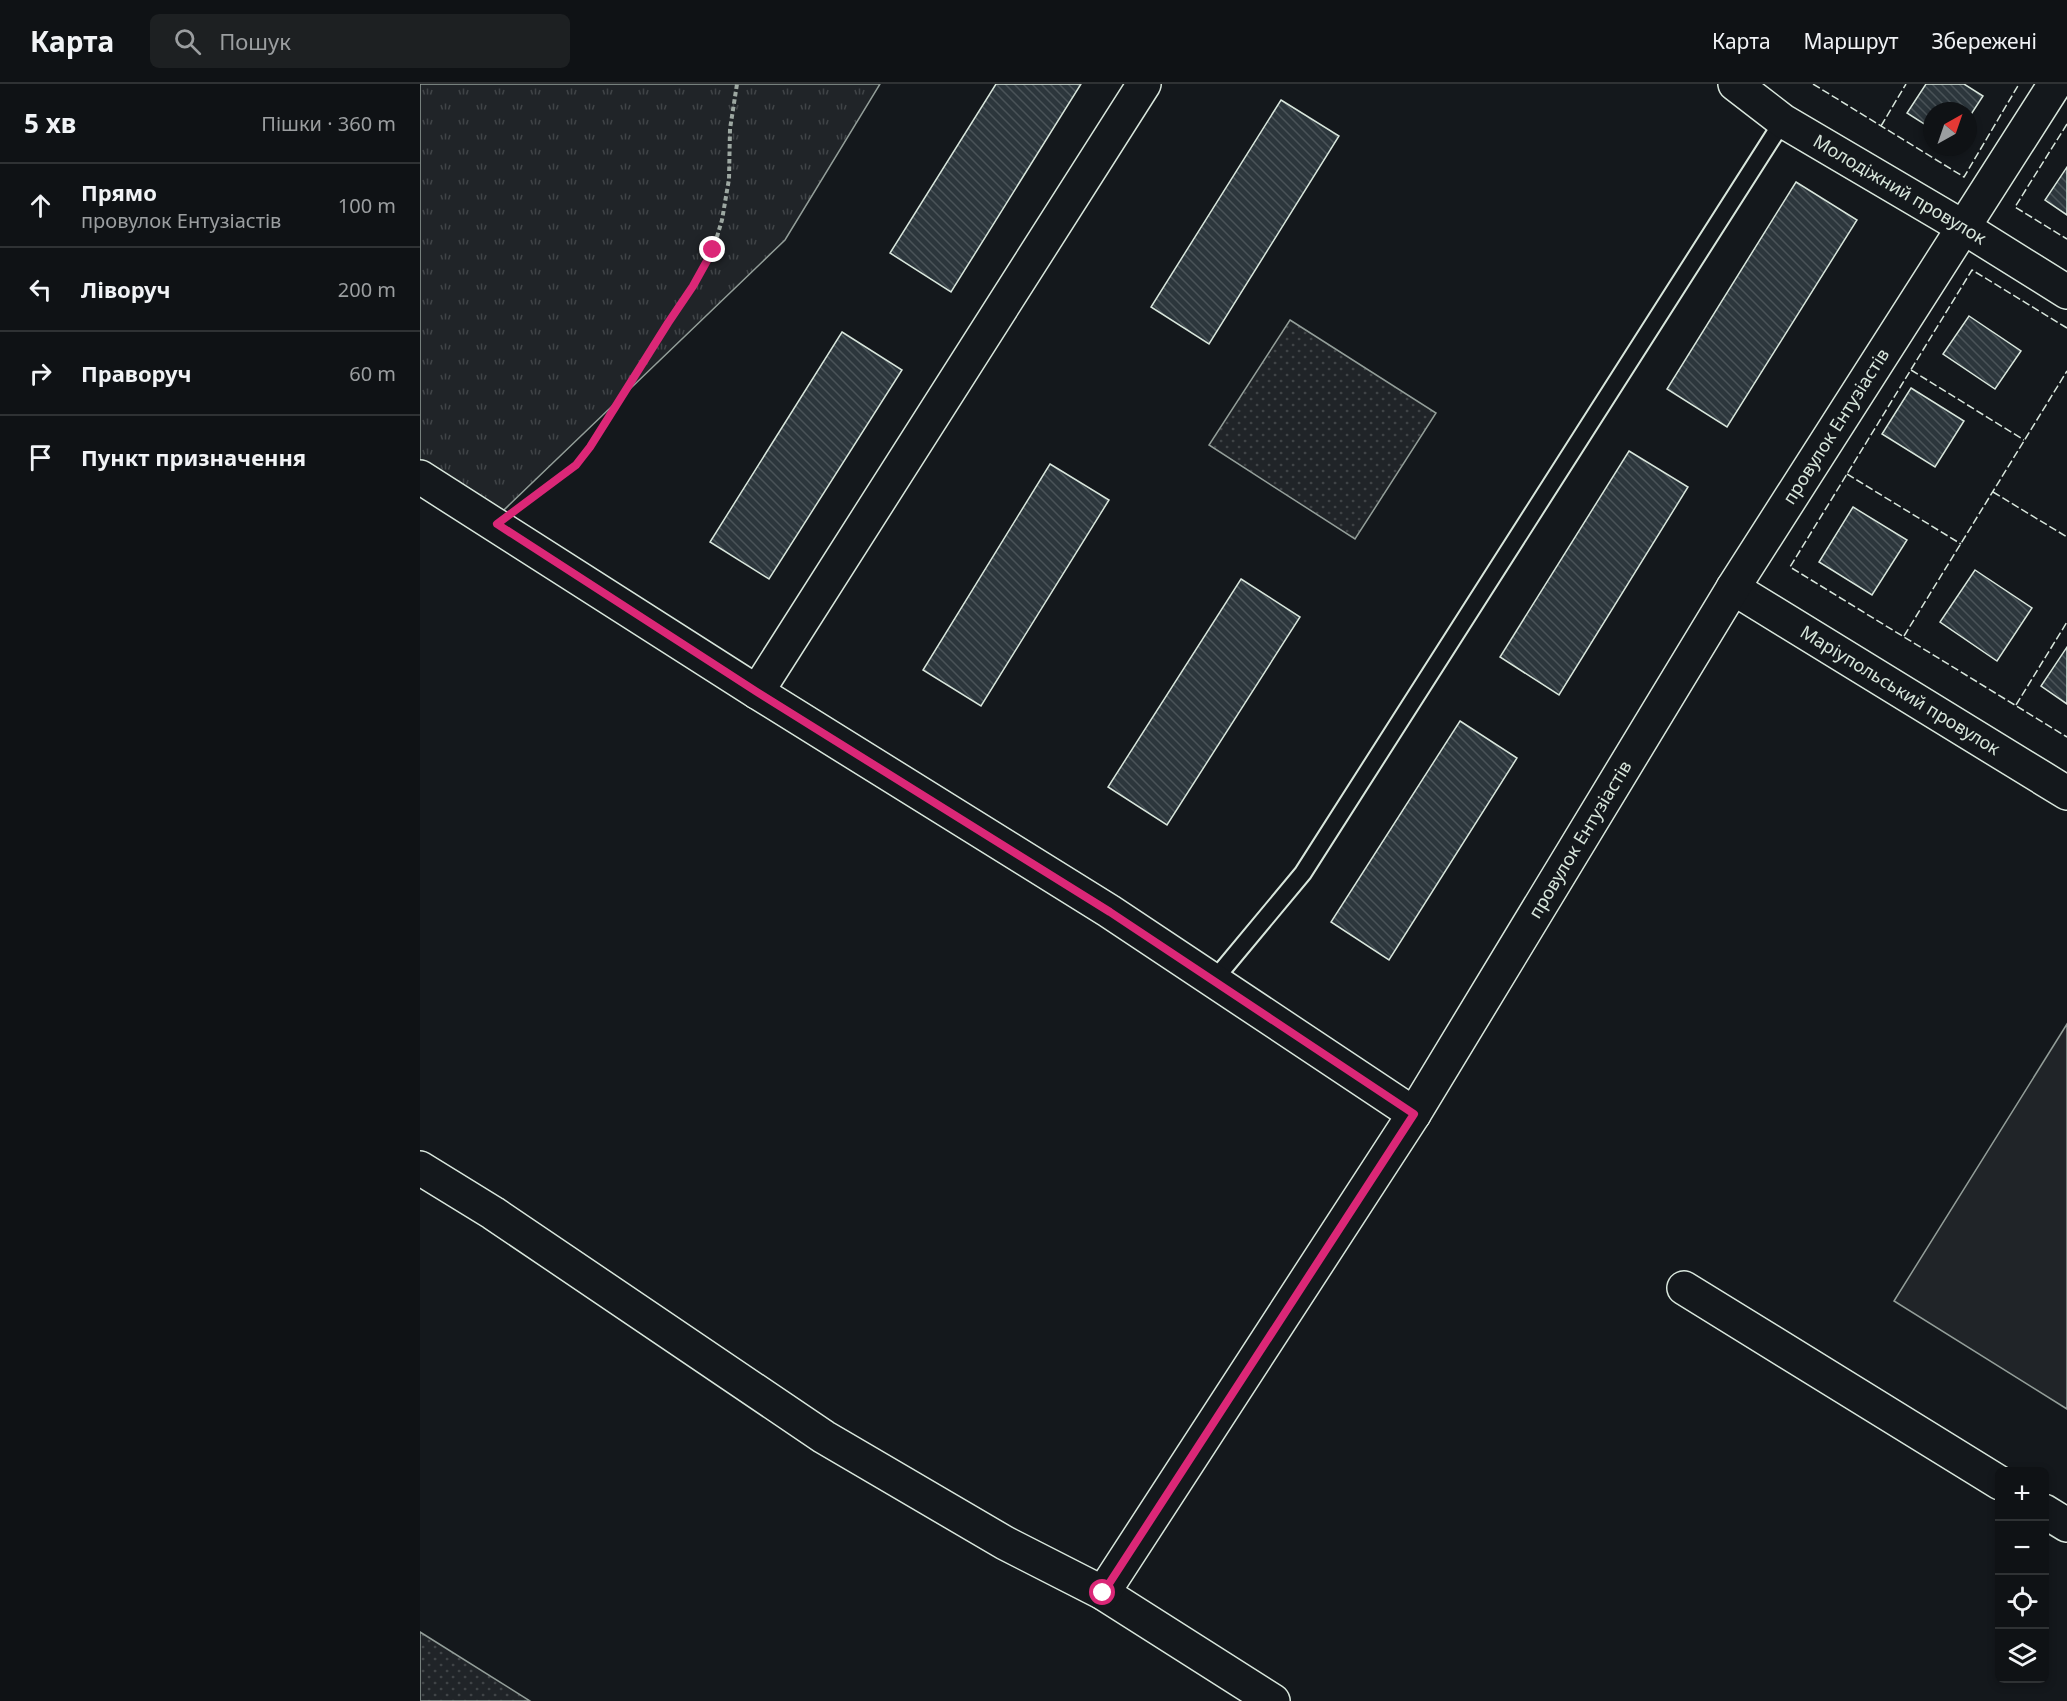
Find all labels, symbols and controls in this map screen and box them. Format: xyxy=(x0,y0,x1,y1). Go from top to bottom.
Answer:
search box xyxy=(150,14,570,68)
text: Карта xyxy=(30,22,114,60)
icon: search xyxy=(171,25,204,58)
text: Пошук xyxy=(219,26,291,56)
text: Карта xyxy=(1712,27,1771,55)
text: Маршрут xyxy=(1804,27,1898,55)
text: Збережені xyxy=(1931,27,2037,55)
north arrow xyxy=(1923,102,1977,156)
text: 5 хв xyxy=(24,105,76,141)
text: Пішки · 360 m xyxy=(261,110,396,137)
street label: Молодіжний провулок xyxy=(1809,128,1992,250)
text: Прямо xyxy=(81,177,157,207)
icon: ahead xyxy=(24,189,57,222)
text: 100 m xyxy=(338,192,396,219)
text: провулок Ентузіастів xyxy=(81,207,281,234)
route end xyxy=(699,236,725,262)
icon: left xyxy=(24,273,57,306)
text: Ліворуч xyxy=(81,274,171,304)
text: 200 m xyxy=(338,276,396,303)
street label: провулок Ентузіастів xyxy=(1777,343,1894,508)
icon: right xyxy=(24,357,57,390)
text: Праворуч xyxy=(81,358,192,388)
text: 60 m xyxy=(349,360,396,387)
icon: arrive xyxy=(24,441,57,474)
text: Пункт призначення xyxy=(81,442,306,472)
street label: Маріупольський провулок xyxy=(1796,619,2005,760)
street label: провулок Ентузіастів xyxy=(1522,756,1637,922)
map controls xyxy=(1995,1467,2049,1683)
button: + xyxy=(1995,1467,2049,1521)
button: − xyxy=(1995,1521,2049,1575)
button: locate xyxy=(1995,1575,2049,1629)
route start xyxy=(1089,1579,1115,1605)
button: layers xyxy=(1995,1629,2049,1683)

